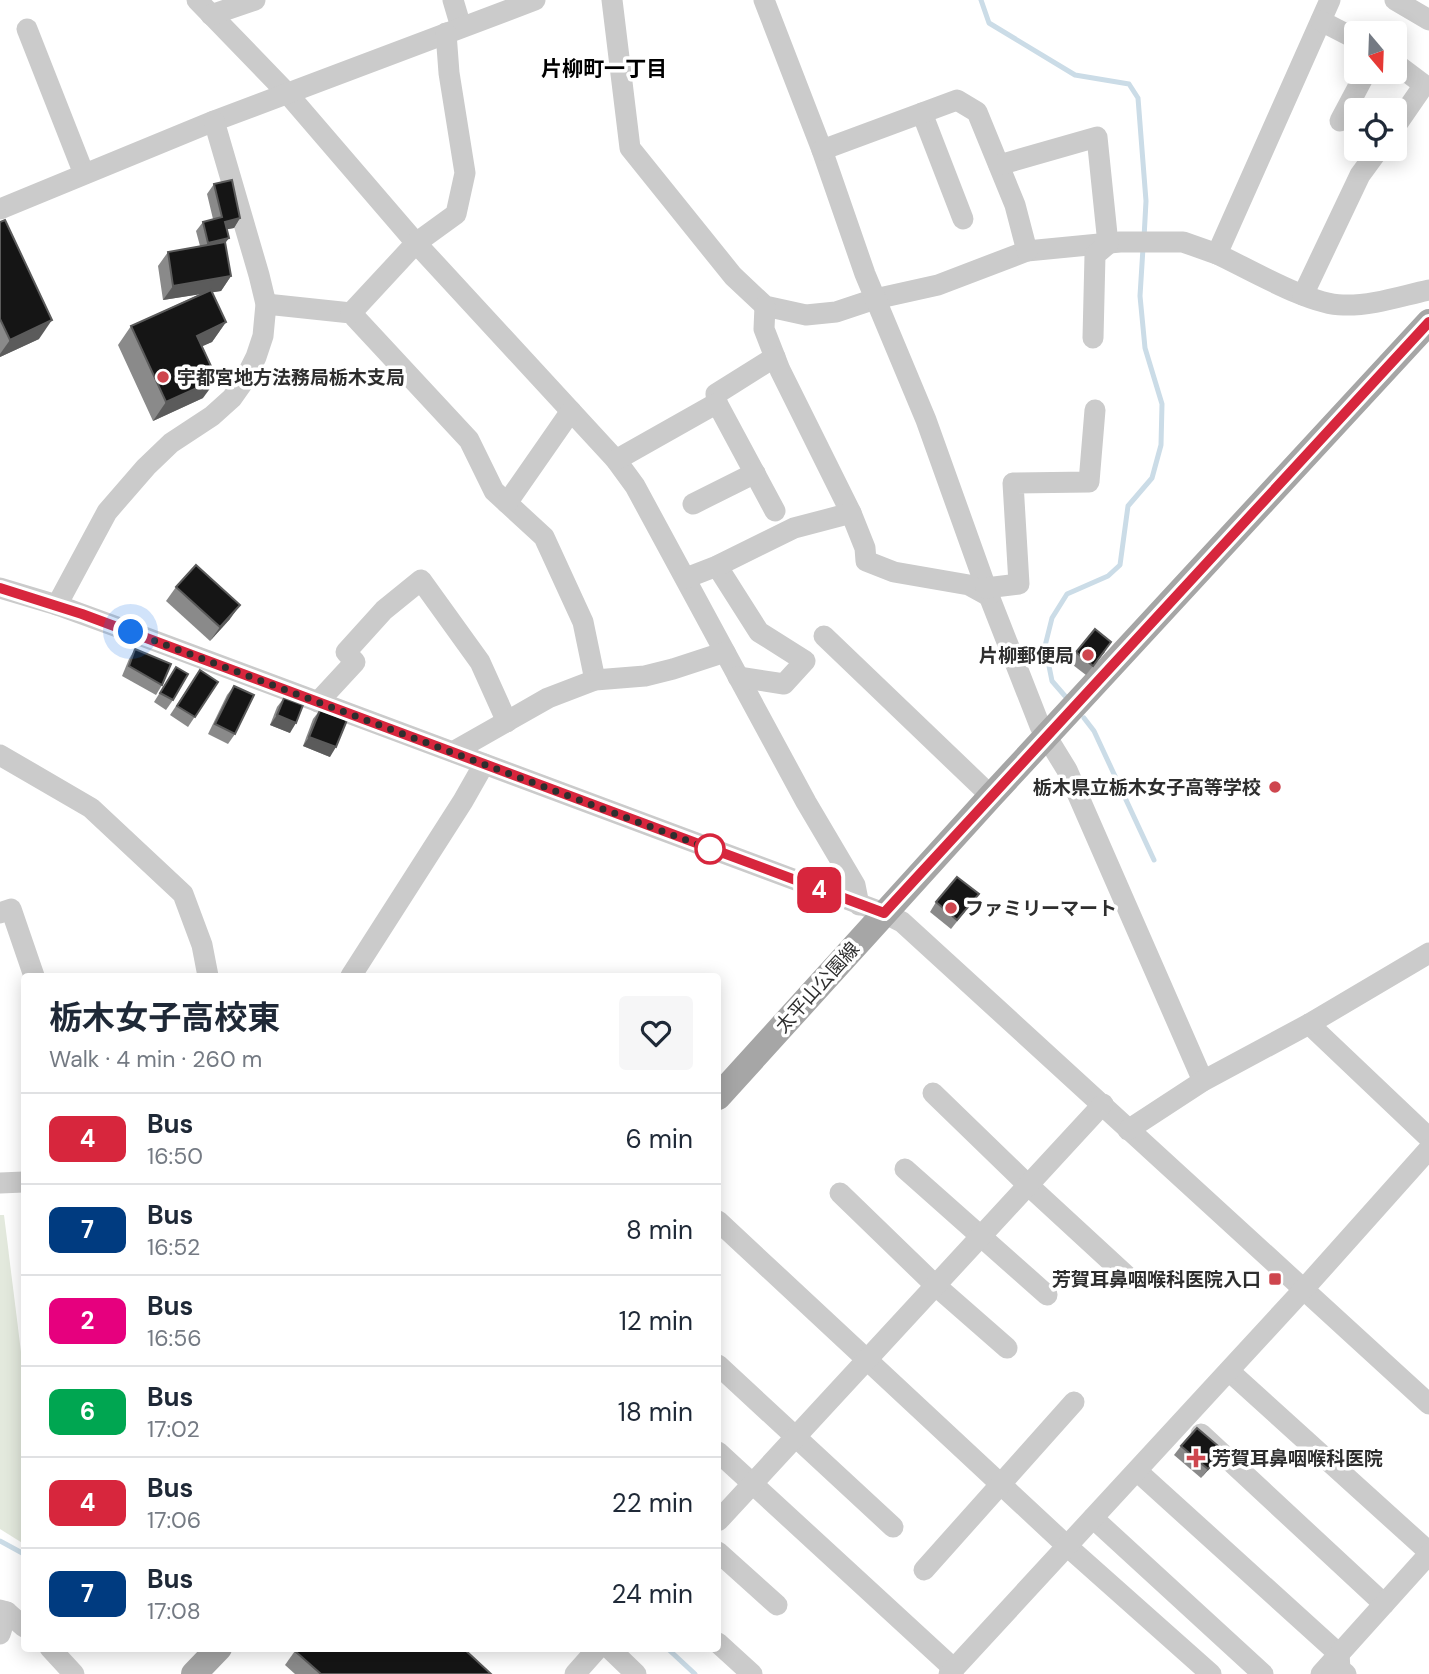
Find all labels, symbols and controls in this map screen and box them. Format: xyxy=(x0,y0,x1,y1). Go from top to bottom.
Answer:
north arrow xyxy=(1344,21,1407,84)
map controls xyxy=(1344,21,1407,161)
district label: 片柳町一丁目 xyxy=(541,55,667,83)
button: locate xyxy=(1344,98,1407,161)
place label: 宇都宮地方法務局栃木支局 xyxy=(177,365,405,390)
marker: 宇都宮地方法務局栃木支局 xyxy=(155,369,171,385)
your location xyxy=(113,614,148,649)
place label: 片柳郵便局 xyxy=(979,643,1074,668)
marker: 片柳郵便局 xyxy=(1080,647,1096,663)
place label: 栃木県立栃木女子高等学校 xyxy=(1033,775,1261,800)
marker: 栃木県立栃木女子高等学校 xyxy=(1267,779,1283,795)
unlabelled marker xyxy=(695,834,725,864)
line badge: 4 xyxy=(796,867,842,913)
text: 4 xyxy=(811,874,827,905)
place label: ファミリーマート xyxy=(965,896,1117,921)
marker: ファミリーマート xyxy=(943,900,959,916)
street label: 太平山公園線 xyxy=(770,937,865,1038)
text: 栃木女子高校東 xyxy=(49,996,280,1039)
button: heart xyxy=(619,996,693,1070)
text: Walk · 4 min · 260 m xyxy=(49,1044,262,1074)
text: Bus xyxy=(147,1107,193,1141)
text: 6 min xyxy=(625,1122,693,1156)
text: 4 xyxy=(80,1123,95,1154)
text: 16:50 xyxy=(147,1141,203,1171)
text: Bus xyxy=(147,1198,193,1232)
text: 8 min xyxy=(626,1213,693,1247)
text: 7 xyxy=(81,1214,94,1245)
text: 16:52 xyxy=(147,1232,200,1262)
place label: 芳賀耳鼻咽喉科医院入口 xyxy=(1052,1267,1261,1292)
marker: 芳賀耳鼻咽喉科医院入口 xyxy=(1267,1271,1283,1287)
text: Bus xyxy=(147,1289,193,1323)
text: 12 min xyxy=(619,1304,693,1338)
text: 2 xyxy=(81,1305,94,1336)
text: 16:56 xyxy=(147,1323,202,1353)
text: Bus xyxy=(147,1380,193,1414)
text: 18 min xyxy=(618,1395,693,1429)
text: 6 xyxy=(80,1396,95,1427)
text: 17:02 xyxy=(147,1414,200,1444)
place label: 芳賀耳鼻咽喉科医院 xyxy=(1212,1446,1383,1471)
marker: 芳賀耳鼻咽喉科医院 xyxy=(1186,1448,1206,1468)
text: Bus xyxy=(147,1471,193,1505)
text: 22 min xyxy=(612,1486,693,1520)
text: 4 xyxy=(80,1487,95,1518)
text: 17:06 xyxy=(147,1505,201,1535)
text: Bus xyxy=(147,1562,193,1596)
text: 24 min xyxy=(611,1577,693,1611)
text: 7 xyxy=(81,1578,94,1609)
text: 17:08 xyxy=(147,1596,201,1626)

